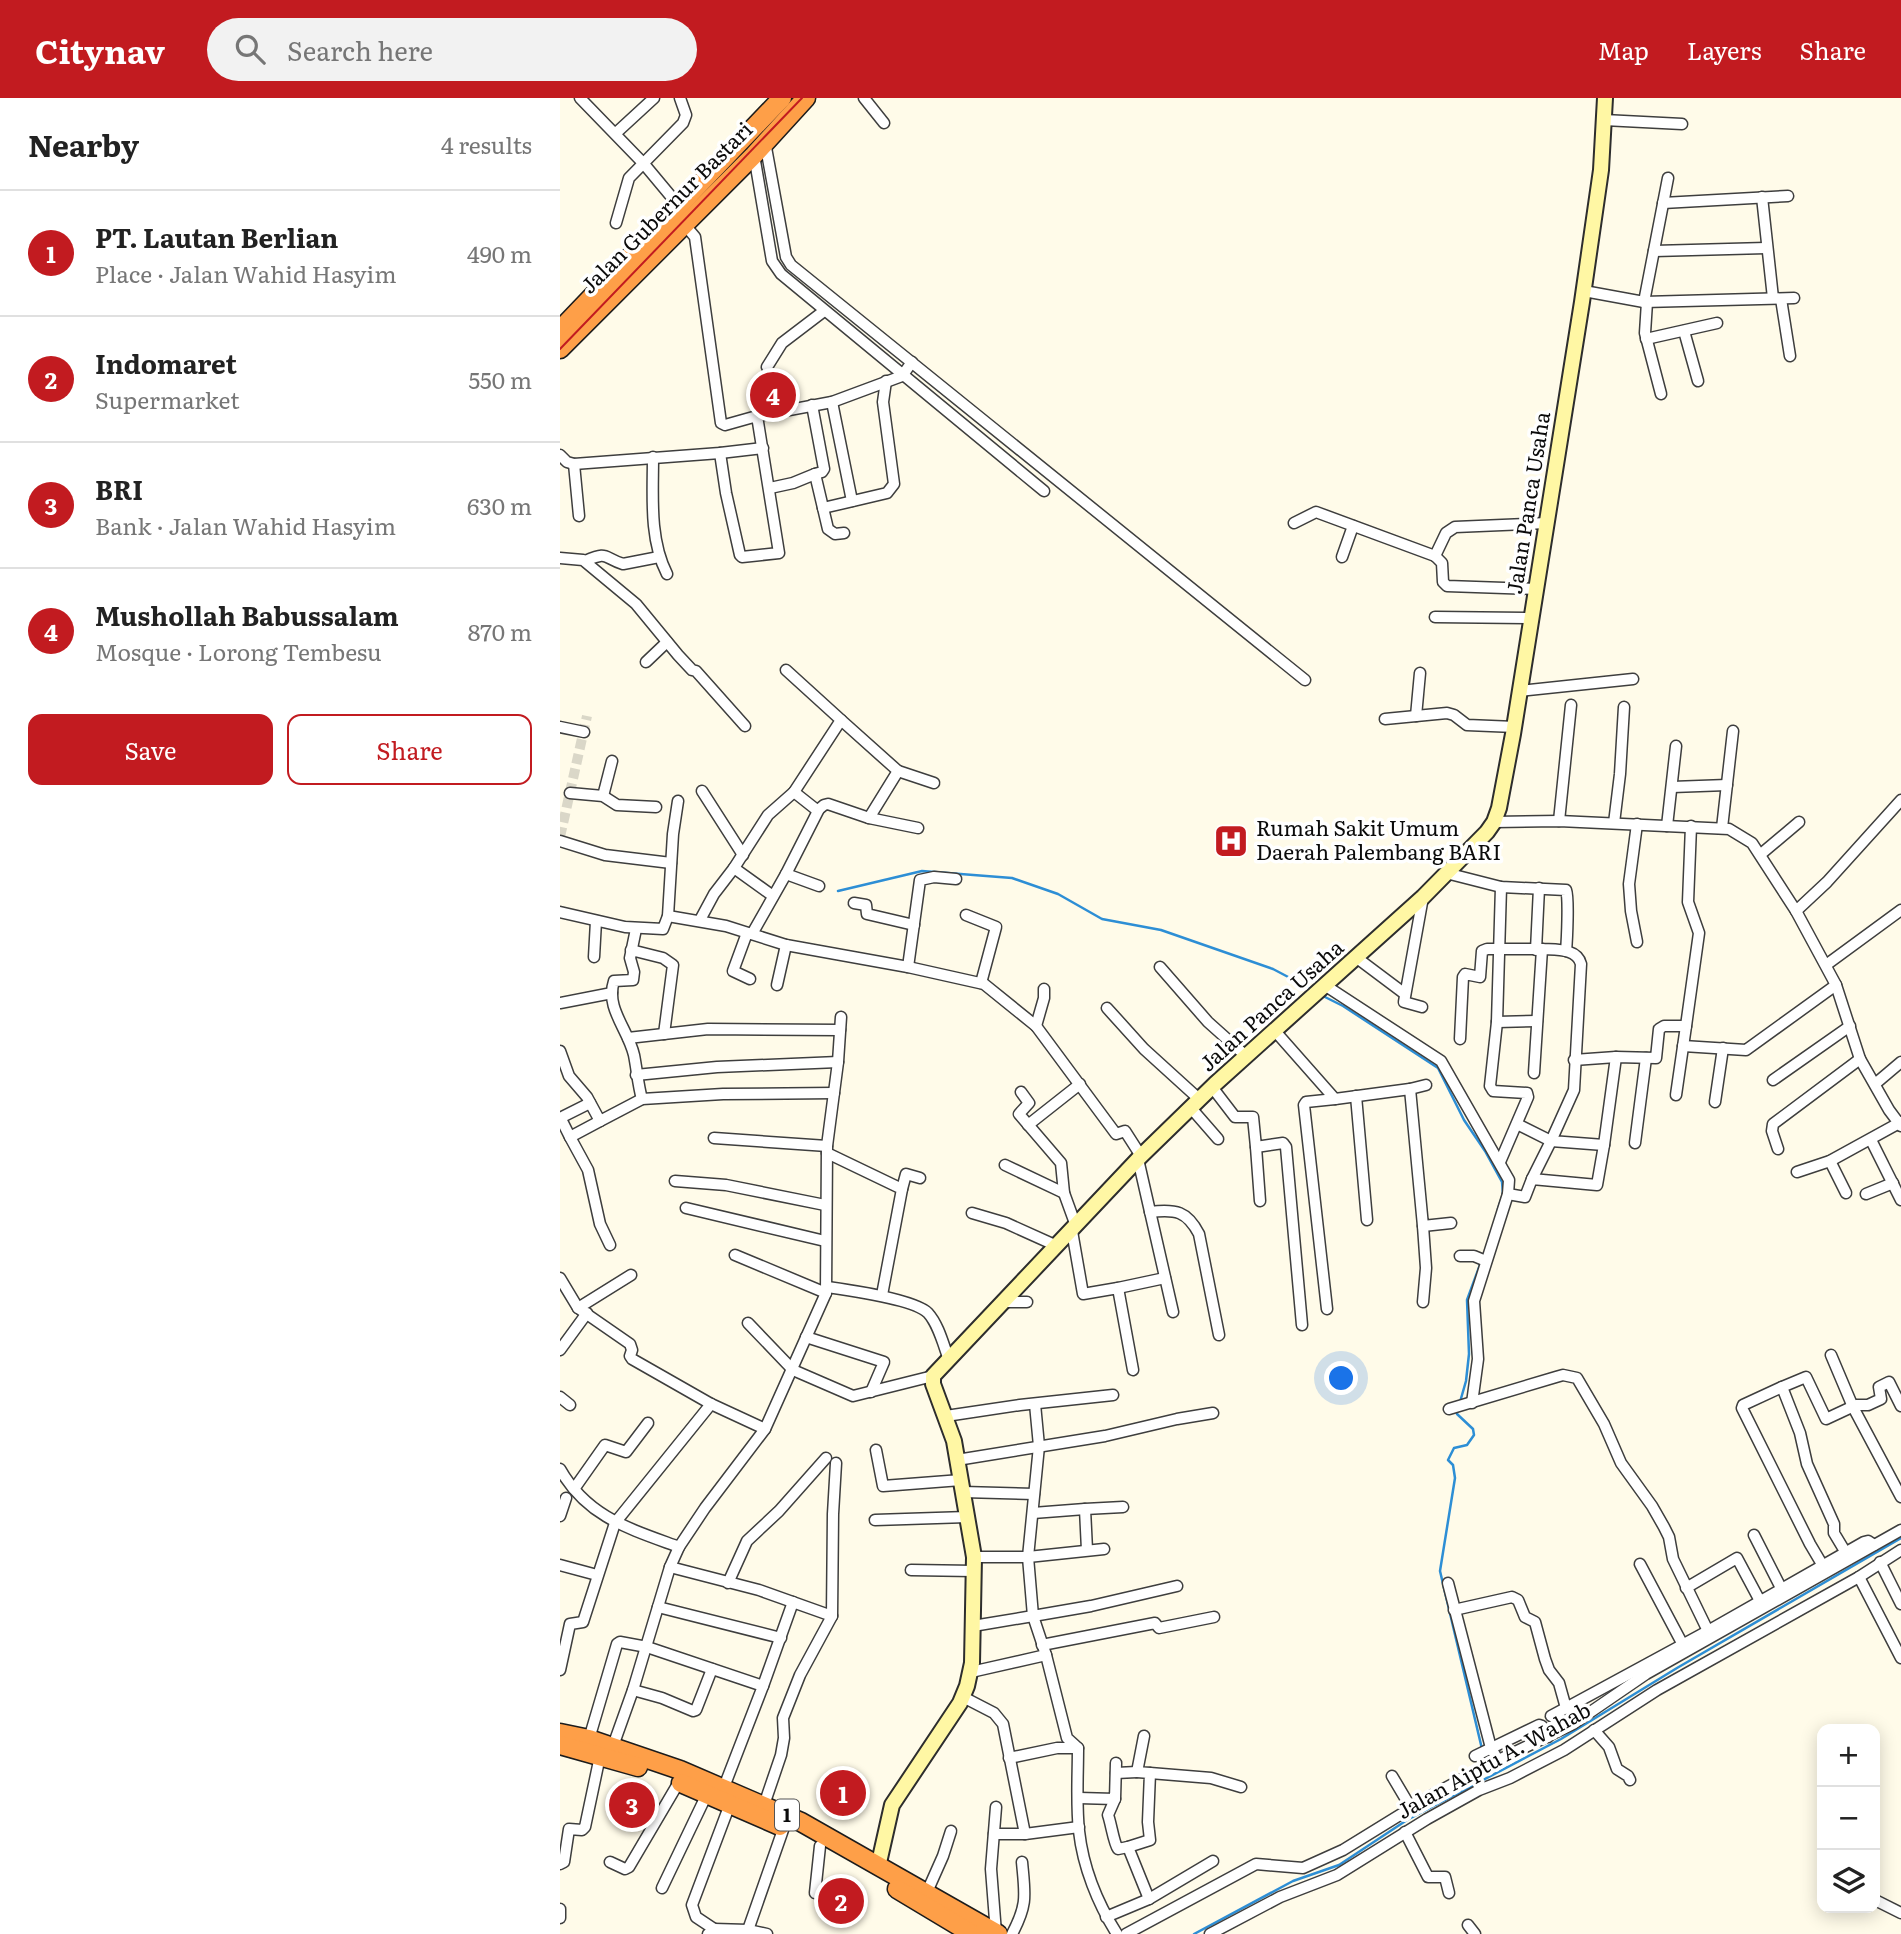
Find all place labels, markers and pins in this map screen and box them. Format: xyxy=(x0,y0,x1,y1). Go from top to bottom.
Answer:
pin: 4 xyxy=(750,369,796,421)
place label: Rumah Sakit Umum Daerah Palembang BARI xyxy=(1256,811,1501,866)
hospital icon: Rumah Sakit Umum Daerah Palembang BARI xyxy=(1212,822,1250,860)
pin: 1 xyxy=(820,1767,866,1819)
pin: 3 xyxy=(609,1779,655,1831)
pin: 2 xyxy=(818,1875,864,1927)

